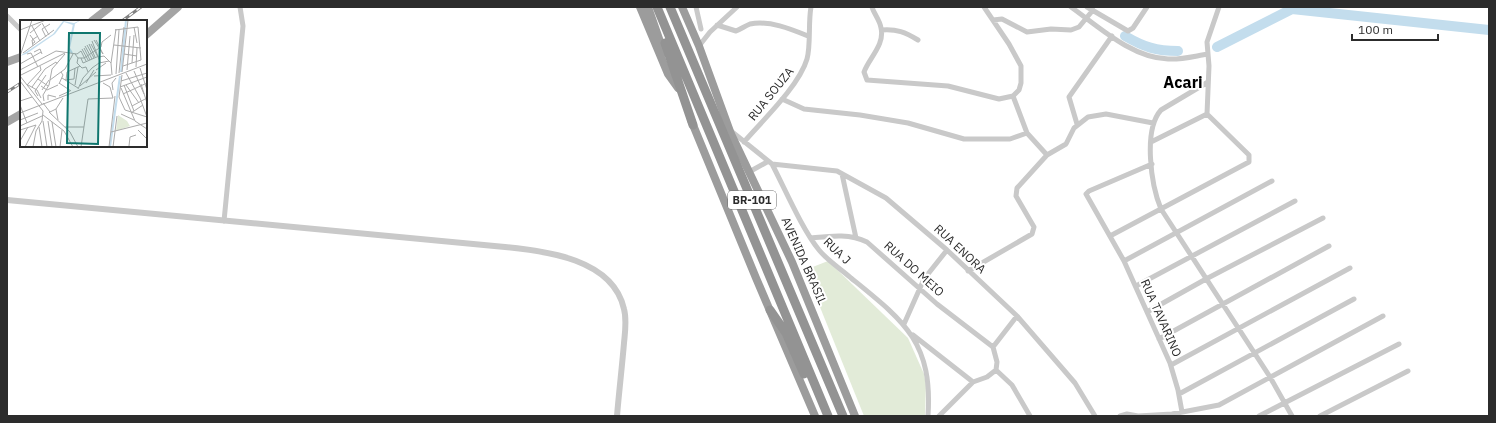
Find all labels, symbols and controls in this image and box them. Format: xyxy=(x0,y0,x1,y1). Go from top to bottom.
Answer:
scale bar xyxy=(1352,16,1438,42)
inset map xyxy=(20,20,147,147)
text: 100 m xyxy=(1358,22,1393,37)
street label: RUA SOUZA xyxy=(745,64,797,123)
district label: Acari xyxy=(1163,72,1203,92)
road number: BR-101 xyxy=(728,191,776,209)
street label: AVENIDA BRASIL xyxy=(778,215,830,307)
street label: RUA ENORA xyxy=(931,221,990,277)
street label: RUA J xyxy=(821,234,854,267)
street label: RUA DO MEIO xyxy=(881,238,947,299)
street label: RUA TAVARINO xyxy=(1138,277,1185,359)

